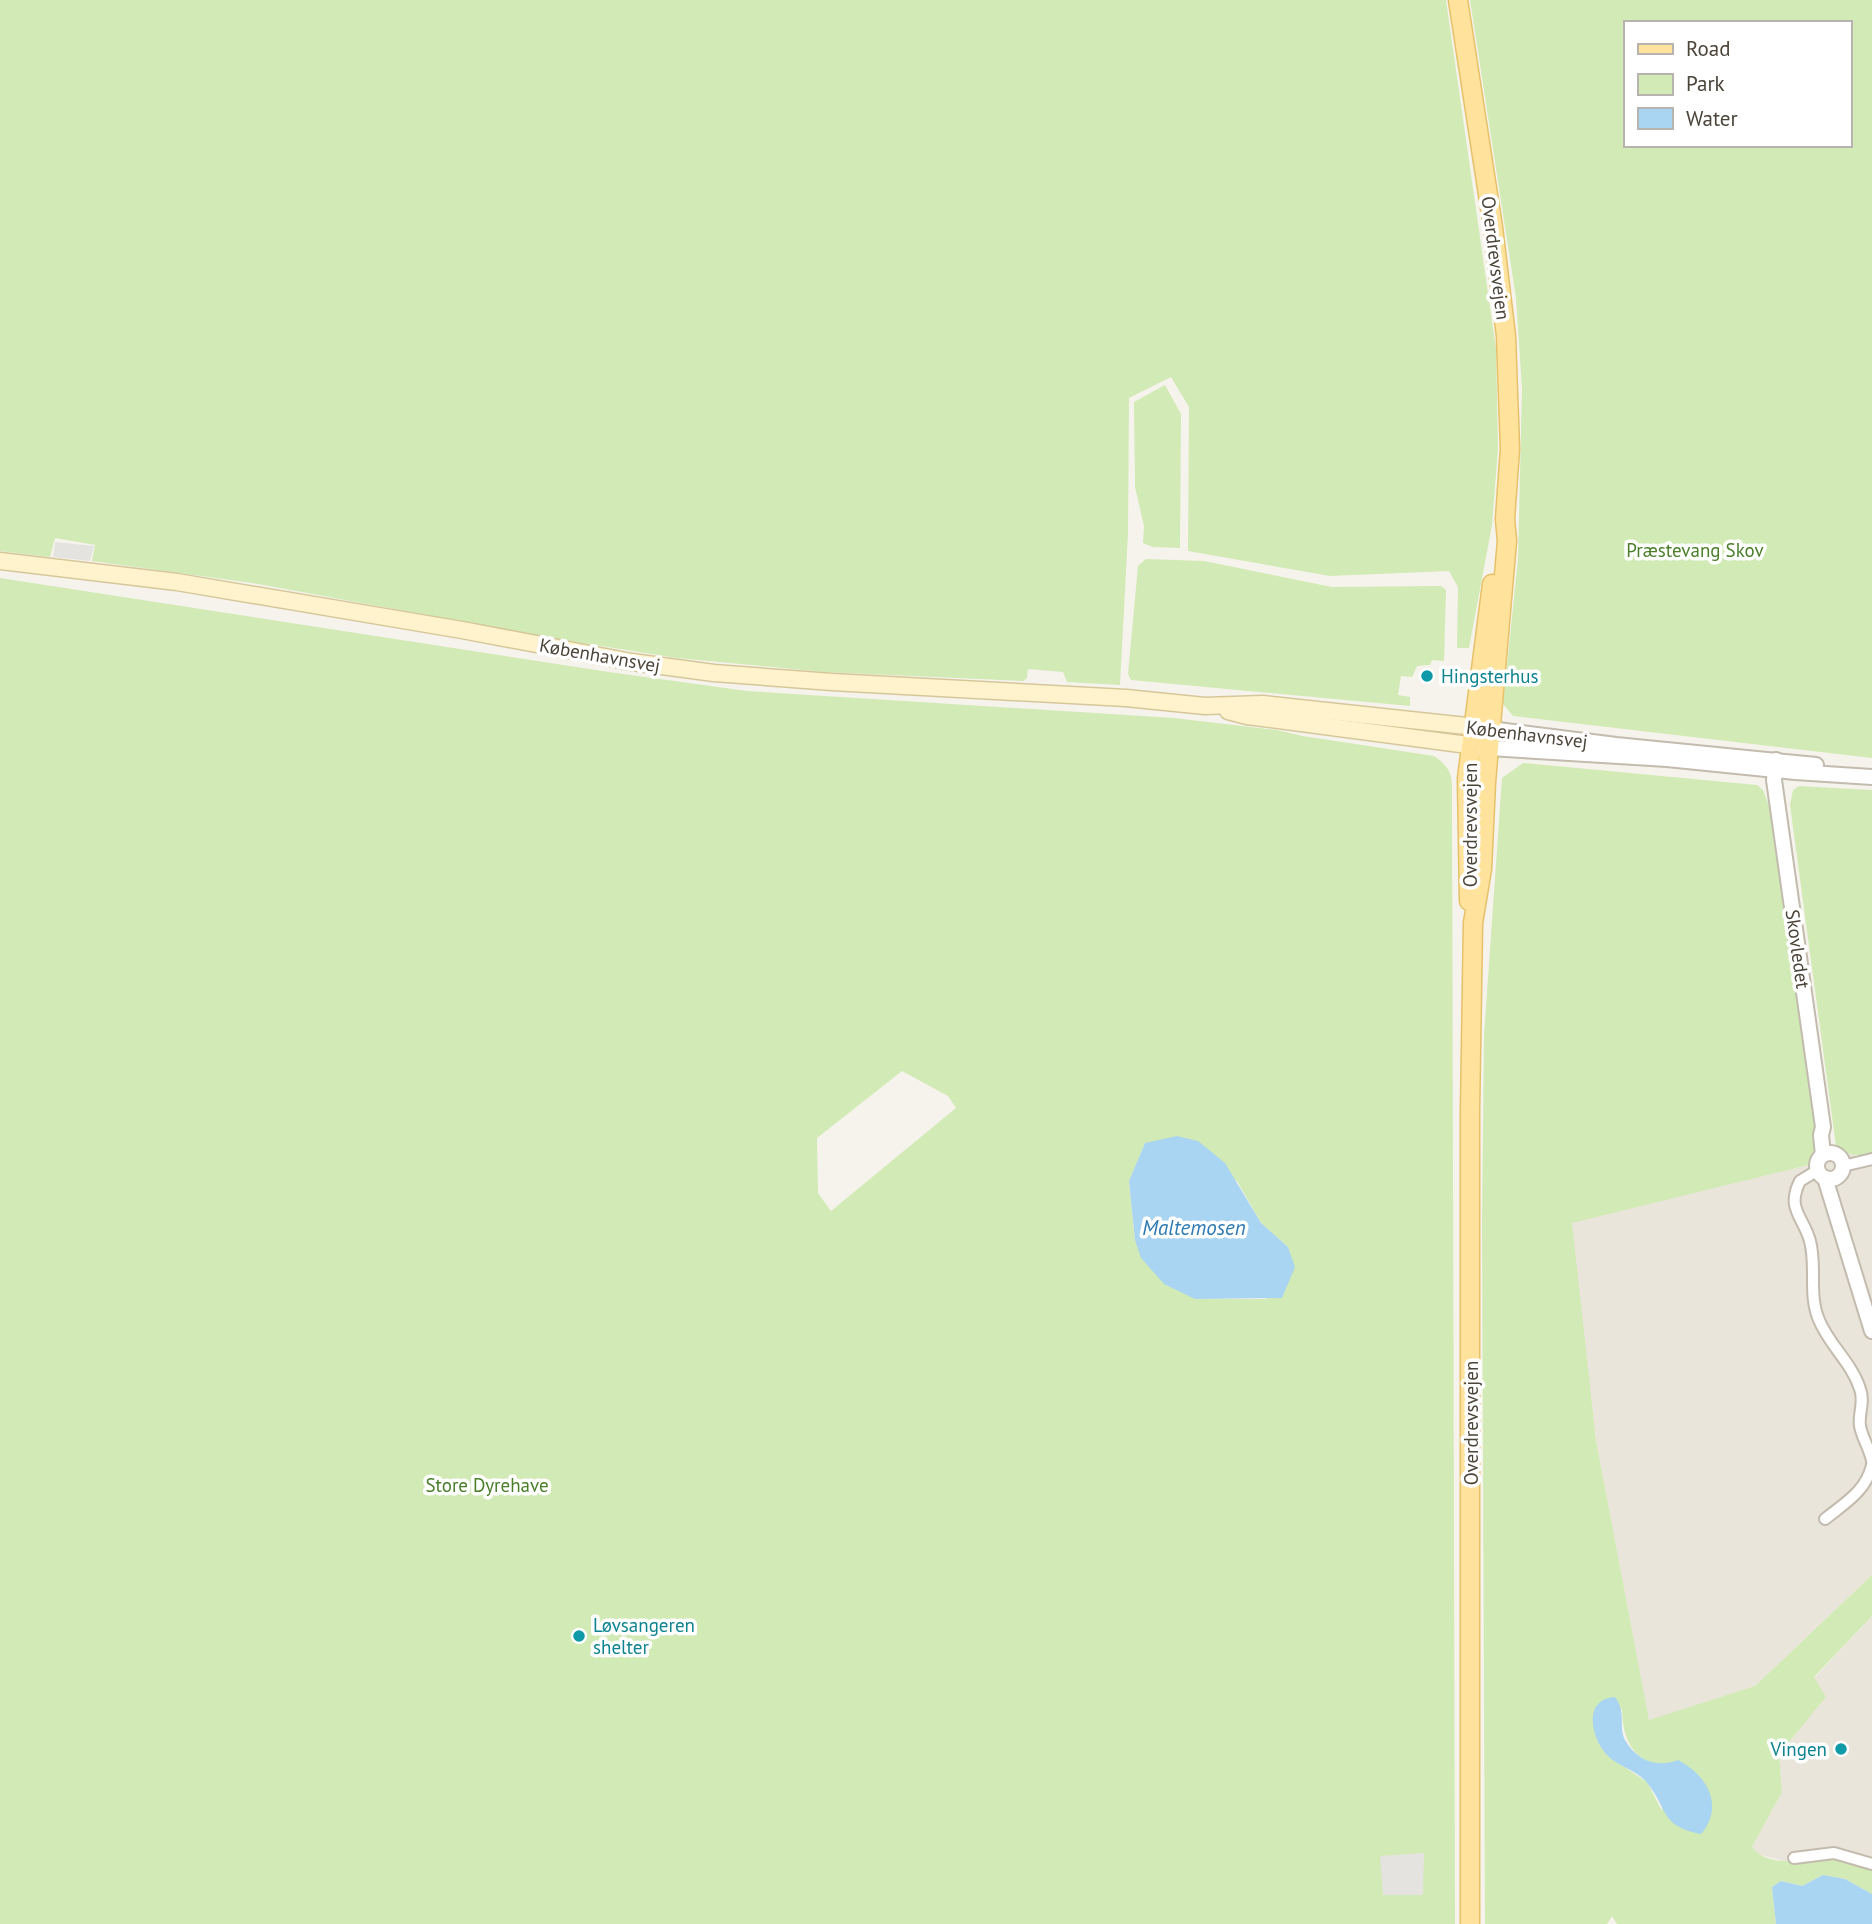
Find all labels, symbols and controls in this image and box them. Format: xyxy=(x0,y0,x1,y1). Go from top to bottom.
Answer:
legend xyxy=(1624,21,1851,147)
text: Road xyxy=(1686,35,1730,62)
text: Park xyxy=(1686,70,1725,97)
text: Water xyxy=(1686,105,1738,132)
street label: Overdrevsvejen xyxy=(1477,195,1515,321)
park label: Præstevang Skov xyxy=(1626,538,1764,562)
street label: Københavnsvej xyxy=(538,633,662,677)
place label: Hingsterhus xyxy=(1441,664,1538,688)
marker: Hingsterhus xyxy=(1419,668,1435,684)
street label: Københavnsvej xyxy=(1465,715,1589,753)
street label: Overdrevsvejen xyxy=(1458,763,1482,887)
street label: Skovledet xyxy=(1781,908,1815,991)
water label: Maltemosen xyxy=(1142,1214,1246,1241)
street label: Overdrevsvejen xyxy=(1459,1361,1483,1485)
park label: Store Dyrehave xyxy=(425,1473,549,1497)
place label: Løvsangeren shelter xyxy=(593,1613,695,1659)
marker: Løvsangeren shelter xyxy=(571,1628,587,1644)
place label: Vingen xyxy=(1769,1737,1827,1761)
marker: Vingen xyxy=(1833,1741,1849,1757)

